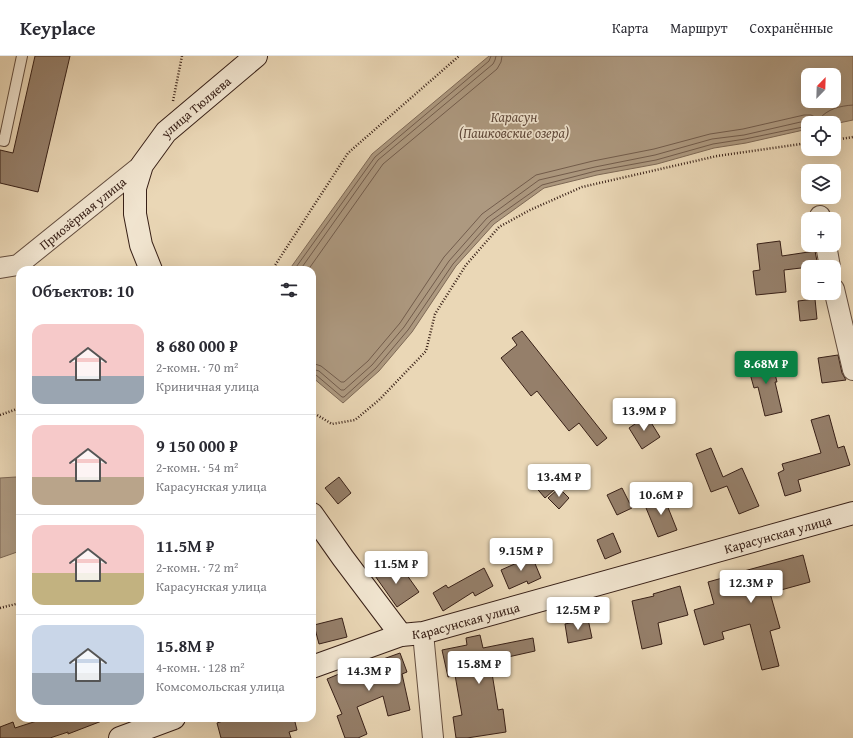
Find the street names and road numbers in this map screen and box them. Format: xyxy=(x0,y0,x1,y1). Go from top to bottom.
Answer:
street label: улица Тюляева xyxy=(155,71,236,142)
street label: Приозёрная улица xyxy=(35,172,131,254)
street label: Карасунская улица xyxy=(722,510,834,558)
street label: Карасунская улица xyxy=(411,597,522,643)

